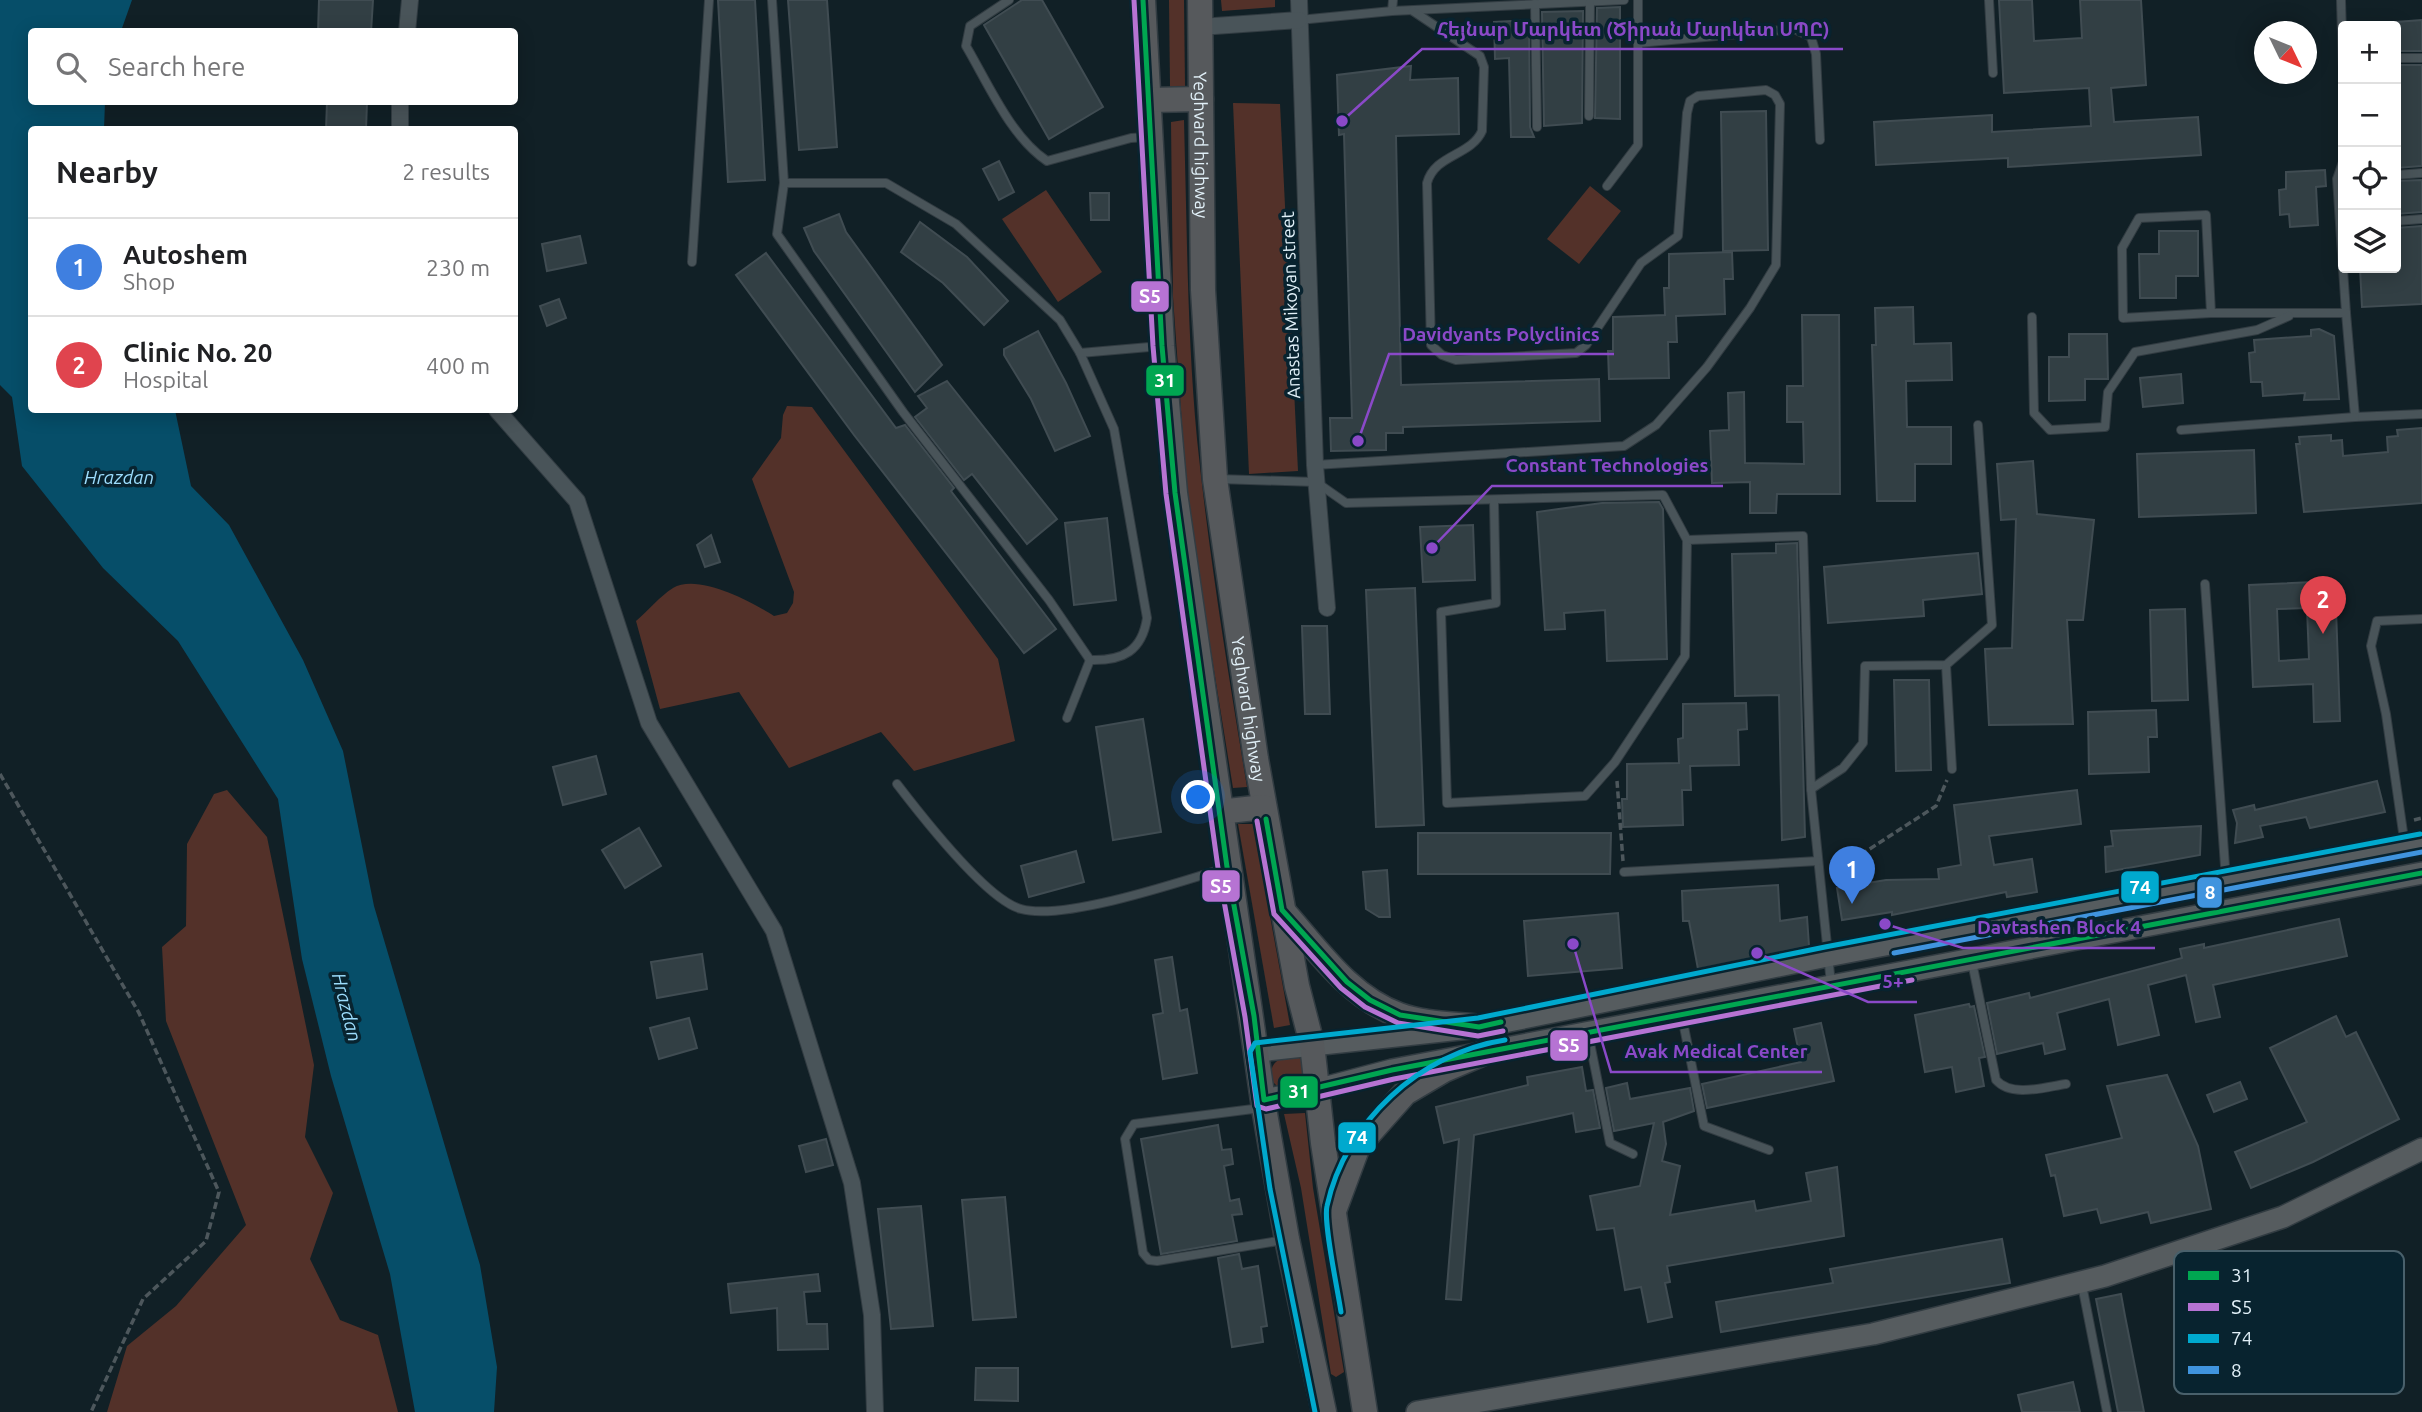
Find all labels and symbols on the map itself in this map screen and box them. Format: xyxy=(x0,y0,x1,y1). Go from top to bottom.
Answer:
callout: Հեյնար Մարկետ (Ծիրան Մարկետ ՍՊԸ) xyxy=(1422,9,1843,49)
text: Հեյնար Մարկետ (Ծիրան Մարկետ ՍՊԸ) xyxy=(1436,18,1830,41)
north arrow xyxy=(2254,21,2317,84)
street label: Yeghvard highway xyxy=(1191,71,1212,219)
street label: Anastas Mikoyan street xyxy=(1277,211,1303,399)
line badge: Տ5 xyxy=(1130,280,1170,313)
text: Տ5 xyxy=(1139,285,1161,307)
callout: Davidyants Polyclinics xyxy=(1389,314,1614,354)
text: Davidyants Polyclinics xyxy=(1402,323,1600,345)
line badge: 31 xyxy=(1145,364,1185,397)
text: 31 xyxy=(1154,369,1176,391)
callout: Constant Technologies xyxy=(1492,446,1723,486)
text: Constant Technologies xyxy=(1505,454,1709,476)
water label: Hrazdan xyxy=(84,466,154,488)
pin: 2 xyxy=(2300,576,2346,634)
street label: Yeghvard highway xyxy=(1228,635,1270,784)
your location xyxy=(1181,780,1215,814)
pin: 1 xyxy=(1829,846,1875,904)
line badge: Տ5 xyxy=(1201,869,1241,903)
line badge: 74 xyxy=(2120,870,2160,904)
text: Տ5 xyxy=(1210,875,1232,897)
text: 74 xyxy=(2129,876,2151,898)
line badge: 8 xyxy=(2196,876,2223,909)
text: 8 xyxy=(2205,881,2215,903)
callout: Davtashen Block 4 xyxy=(1963,908,2155,948)
text: Davtashen Block 4 xyxy=(1977,916,2141,938)
callout: 5+ xyxy=(1868,962,1917,1002)
water label: Hrazdan xyxy=(328,970,366,1044)
text: 5+ xyxy=(1882,970,1904,992)
line badge: Տ5 xyxy=(1549,1029,1589,1062)
callout: Avak Medical Center xyxy=(1611,1032,1822,1072)
text: Տ5 xyxy=(1558,1034,1580,1056)
text: Avak Medical Center xyxy=(1624,1040,1808,1062)
line badge: 31 xyxy=(1279,1075,1319,1109)
text: 31 xyxy=(1288,1080,1310,1102)
line badge: 74 xyxy=(1337,1121,1377,1154)
text: 74 xyxy=(1346,1126,1368,1148)
legend xyxy=(2174,1251,2404,1394)
text: 31 xyxy=(2231,1264,2252,1286)
text: Տ5 xyxy=(2231,1296,2253,1318)
text: 74 xyxy=(2231,1327,2252,1349)
text: 8 xyxy=(2231,1359,2242,1381)

